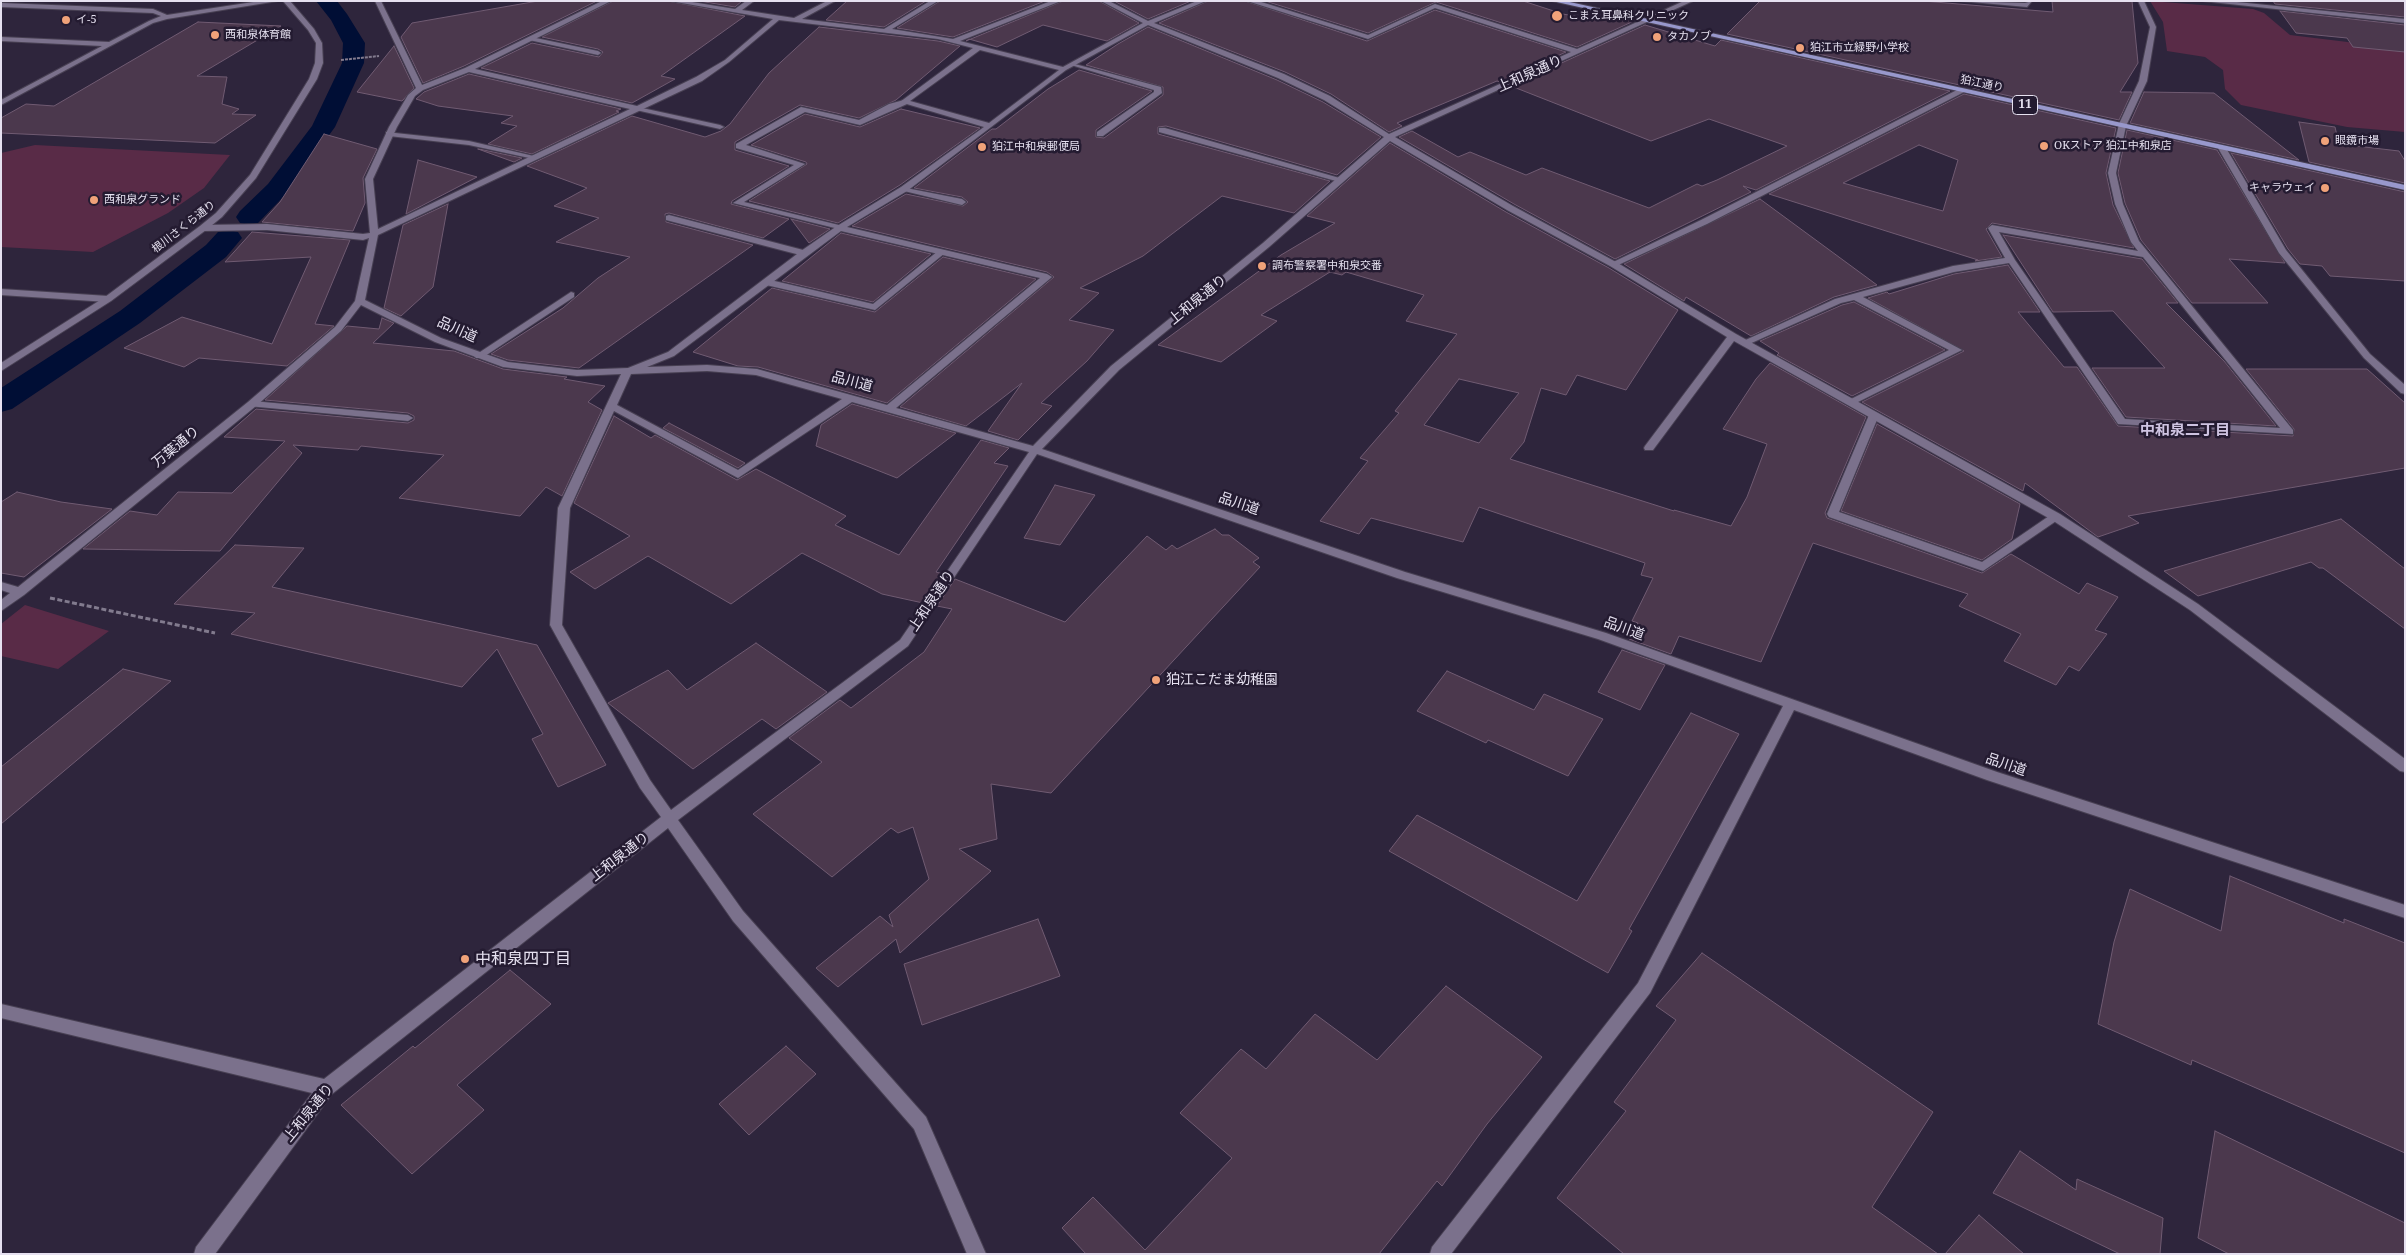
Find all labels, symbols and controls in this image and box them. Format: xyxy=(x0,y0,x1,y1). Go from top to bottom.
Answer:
marker: こまえ耳鼻科クリニック xyxy=(1550,9,1564,23)
place label: こまえ耳鼻科クリニック xyxy=(1568,9,1689,23)
place label: イ-5 xyxy=(76,13,97,27)
marker: イ-5 xyxy=(60,14,72,26)
place label: 西和泉体育館 xyxy=(225,28,291,42)
marker: 西和泉体育館 xyxy=(209,29,221,41)
place label: タカノブ xyxy=(1667,30,1711,44)
marker: タカノブ xyxy=(1651,31,1663,43)
place label: 狛江市立緑野小学校 xyxy=(1810,41,1909,55)
marker: 狛江市立緑野小学校 xyxy=(1794,42,1806,54)
street label: 上和泉通り xyxy=(1495,52,1565,96)
street label: 狛江通り xyxy=(1959,73,2005,95)
road number: 11 xyxy=(2012,96,2038,114)
place label: 眼鏡市場 xyxy=(2335,134,2379,148)
marker: 眼鏡市場 xyxy=(2319,135,2331,147)
place label: OKストア 狛江中和泉店 xyxy=(2054,139,2172,153)
place label: 狛江中和泉郵便局 xyxy=(992,140,1080,154)
marker: OKストア 狛江中和泉店 xyxy=(2038,140,2050,152)
marker: 狛江中和泉郵便局 xyxy=(976,141,988,153)
place label: キャラウェイ xyxy=(2249,181,2315,195)
marker: キャラウェイ xyxy=(2319,182,2331,194)
place label: 西和泉グランド xyxy=(104,193,181,207)
marker: 西和泉グランド xyxy=(88,194,100,206)
street label: 根川さくら通り xyxy=(150,198,218,256)
place label: 調布警察署中和泉交番 xyxy=(1272,259,1382,273)
marker: 調布警察署中和泉交番 xyxy=(1256,260,1268,272)
street label: 上和泉通り xyxy=(1166,271,1230,329)
street label: 品川道 xyxy=(434,314,480,346)
street label: 品川道 xyxy=(830,368,874,396)
district label: 中和泉二丁目 xyxy=(2140,422,2230,440)
street label: 万葉通り xyxy=(149,423,203,471)
street label: 品川道 xyxy=(1216,489,1262,519)
street label: 上和泉通り xyxy=(905,567,959,635)
street label: 品川道 xyxy=(1601,614,1647,644)
place label: 狛江こだま幼稚園 xyxy=(1166,672,1278,688)
marker: 狛江こだま幼稚園 xyxy=(1150,674,1162,686)
street label: 品川道 xyxy=(1983,750,2029,780)
street label: 上和泉通り xyxy=(587,829,653,885)
place label: 中和泉四丁目 xyxy=(475,949,571,969)
marker: 中和泉四丁目 xyxy=(459,953,471,965)
street label: 上和泉通り xyxy=(280,1081,338,1145)

